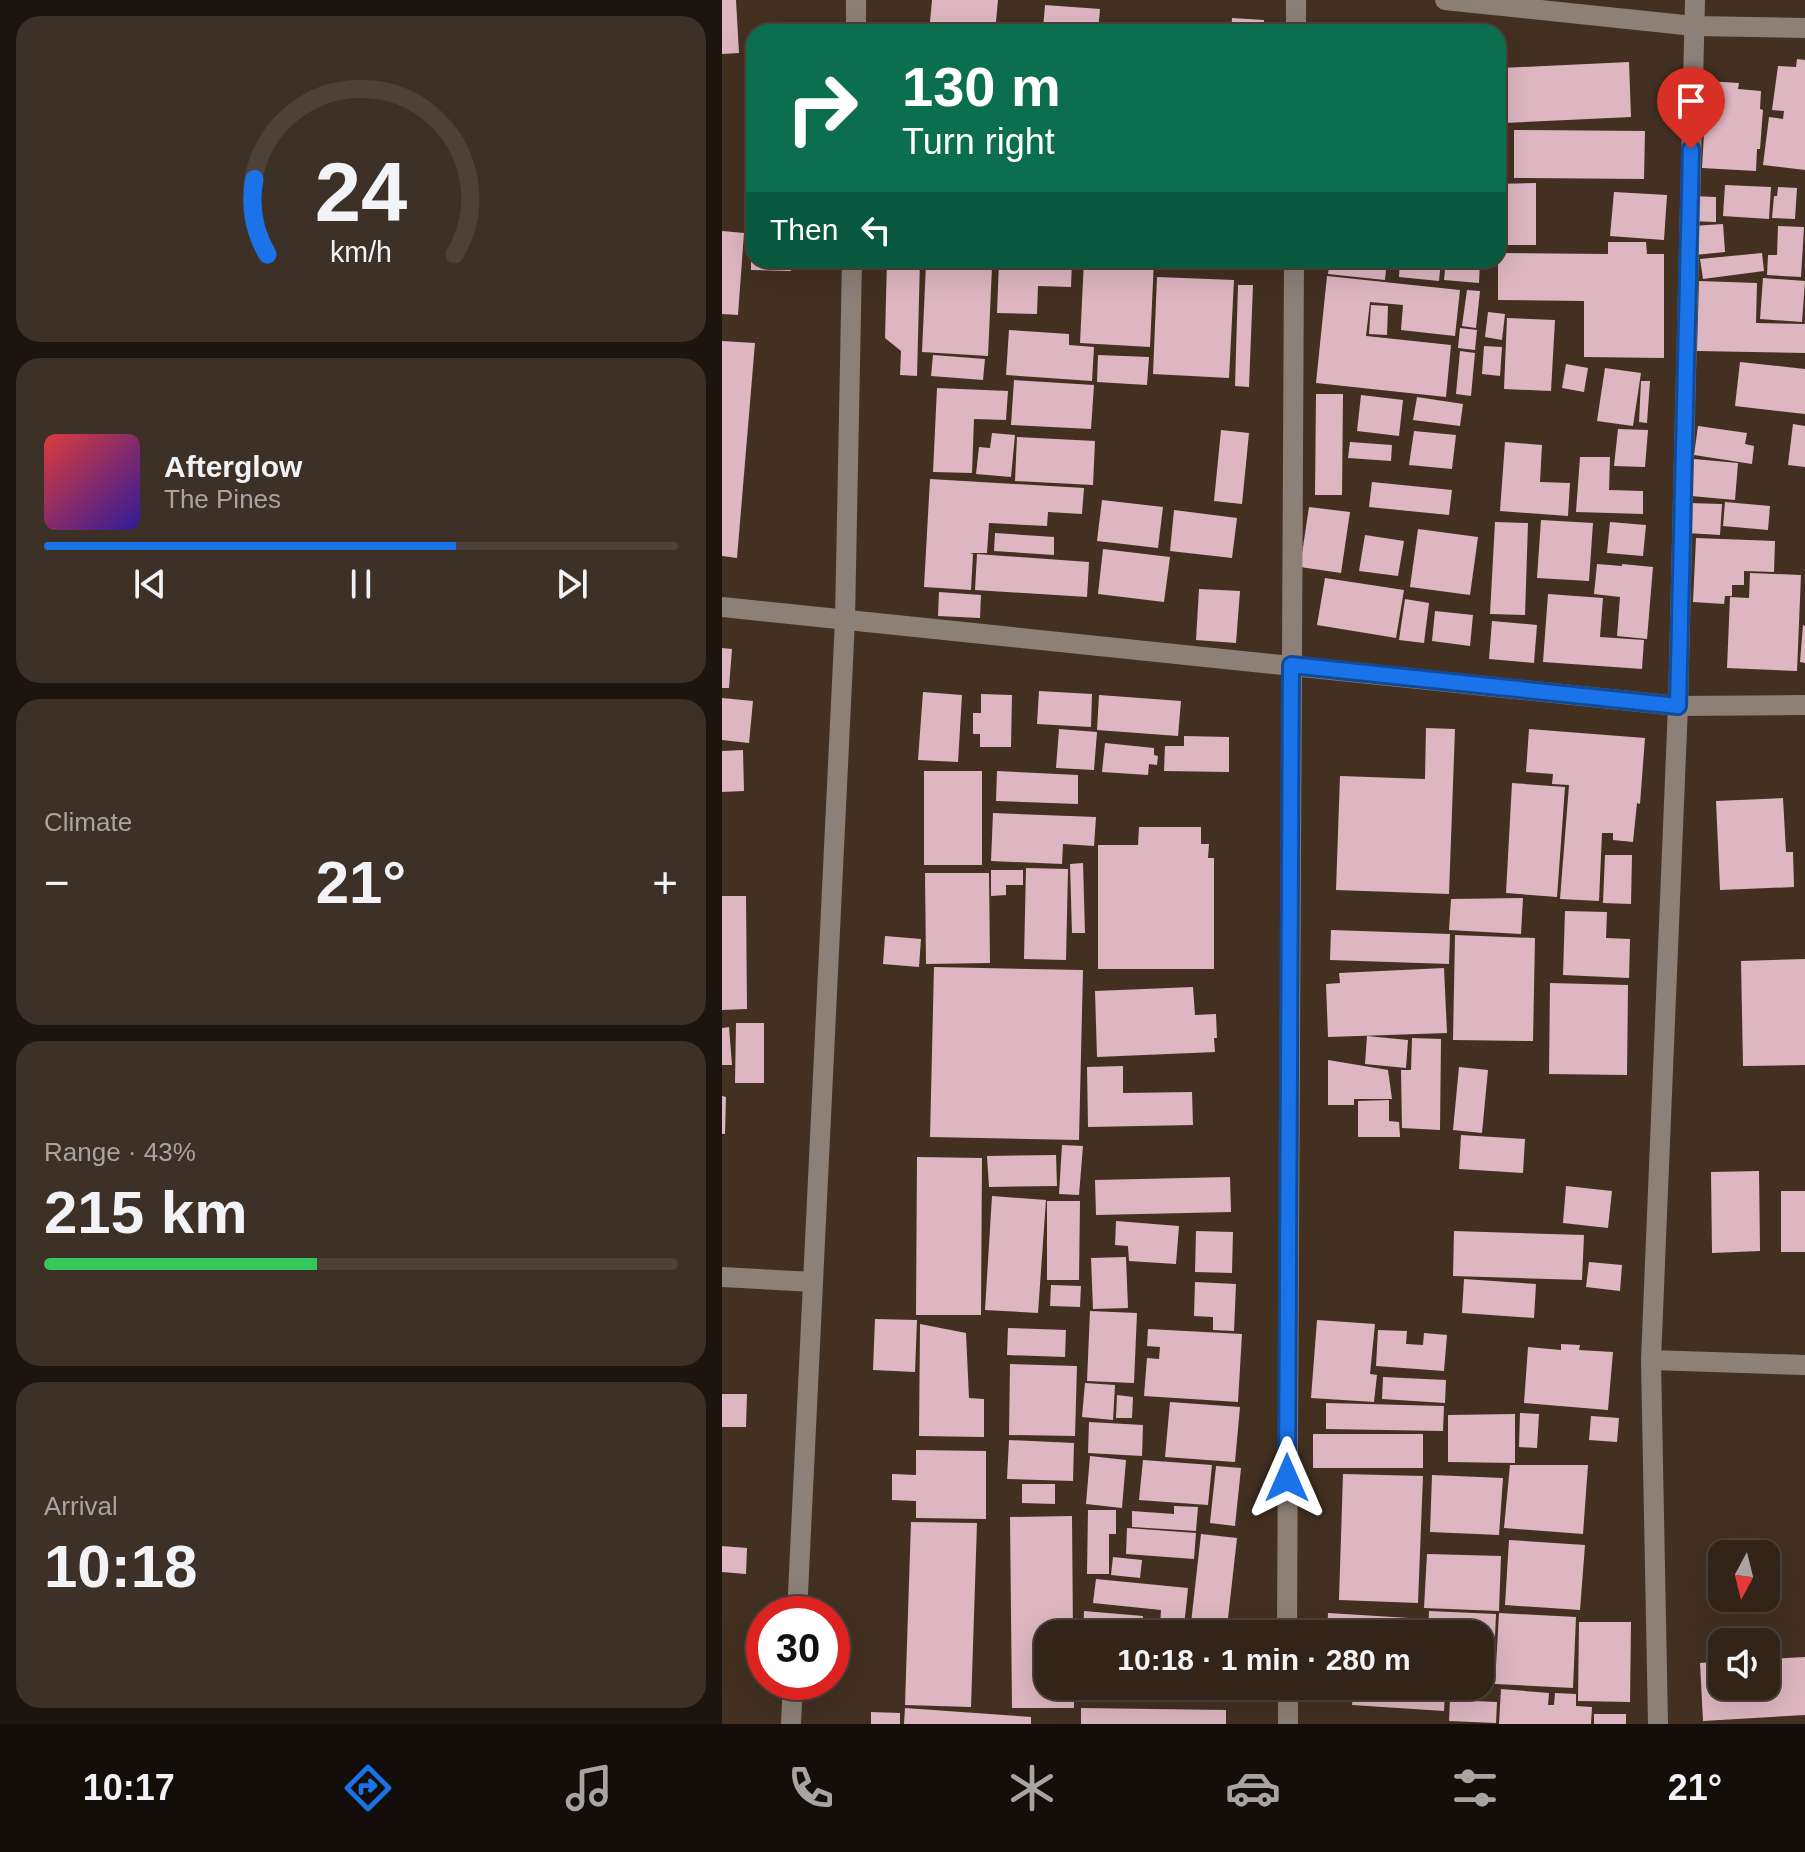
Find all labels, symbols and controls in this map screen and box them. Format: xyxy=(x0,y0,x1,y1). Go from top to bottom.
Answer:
text: 130 m xyxy=(902,55,1061,118)
icon: right xyxy=(770,56,874,160)
pin xyxy=(1657,67,1725,149)
icon: arrive xyxy=(1669,79,1713,123)
text: Turn right xyxy=(902,121,1055,162)
text: 24 xyxy=(315,145,407,238)
icon: left xyxy=(854,208,898,252)
text: Then xyxy=(770,213,838,246)
text: km/h xyxy=(330,236,392,268)
text: Afterglow xyxy=(164,450,302,483)
text: The Pines xyxy=(164,484,281,514)
icon: previous xyxy=(128,562,172,606)
icon: pause xyxy=(339,562,383,606)
icon: next xyxy=(550,562,594,606)
text: Climate xyxy=(44,807,132,837)
text: 21° xyxy=(316,849,406,916)
text: − xyxy=(44,858,70,907)
text: + xyxy=(652,858,678,907)
text: Range · 43% xyxy=(44,1137,196,1167)
text: 215 km xyxy=(44,1179,248,1246)
position arrow xyxy=(1245,1436,1329,1520)
text: Arrival xyxy=(44,1491,118,1521)
text: 10:18 xyxy=(44,1533,197,1600)
north arrow xyxy=(1708,1540,1780,1612)
map controls xyxy=(1708,1540,1780,1700)
speed limit sign: 30 xyxy=(746,1596,850,1700)
button: sound xyxy=(1708,1628,1780,1700)
text: 10:18 · 1 min · 280 m xyxy=(1117,1643,1411,1676)
icon: directions xyxy=(340,1760,396,1816)
icon: music xyxy=(561,1760,617,1816)
icon: phone xyxy=(783,1760,839,1816)
icon: climate xyxy=(1004,1760,1060,1816)
icon: car xyxy=(1225,1760,1281,1816)
icon: filters xyxy=(1447,1760,1503,1816)
text: 10:17 xyxy=(83,1767,175,1808)
text: 21° xyxy=(1668,1767,1722,1808)

